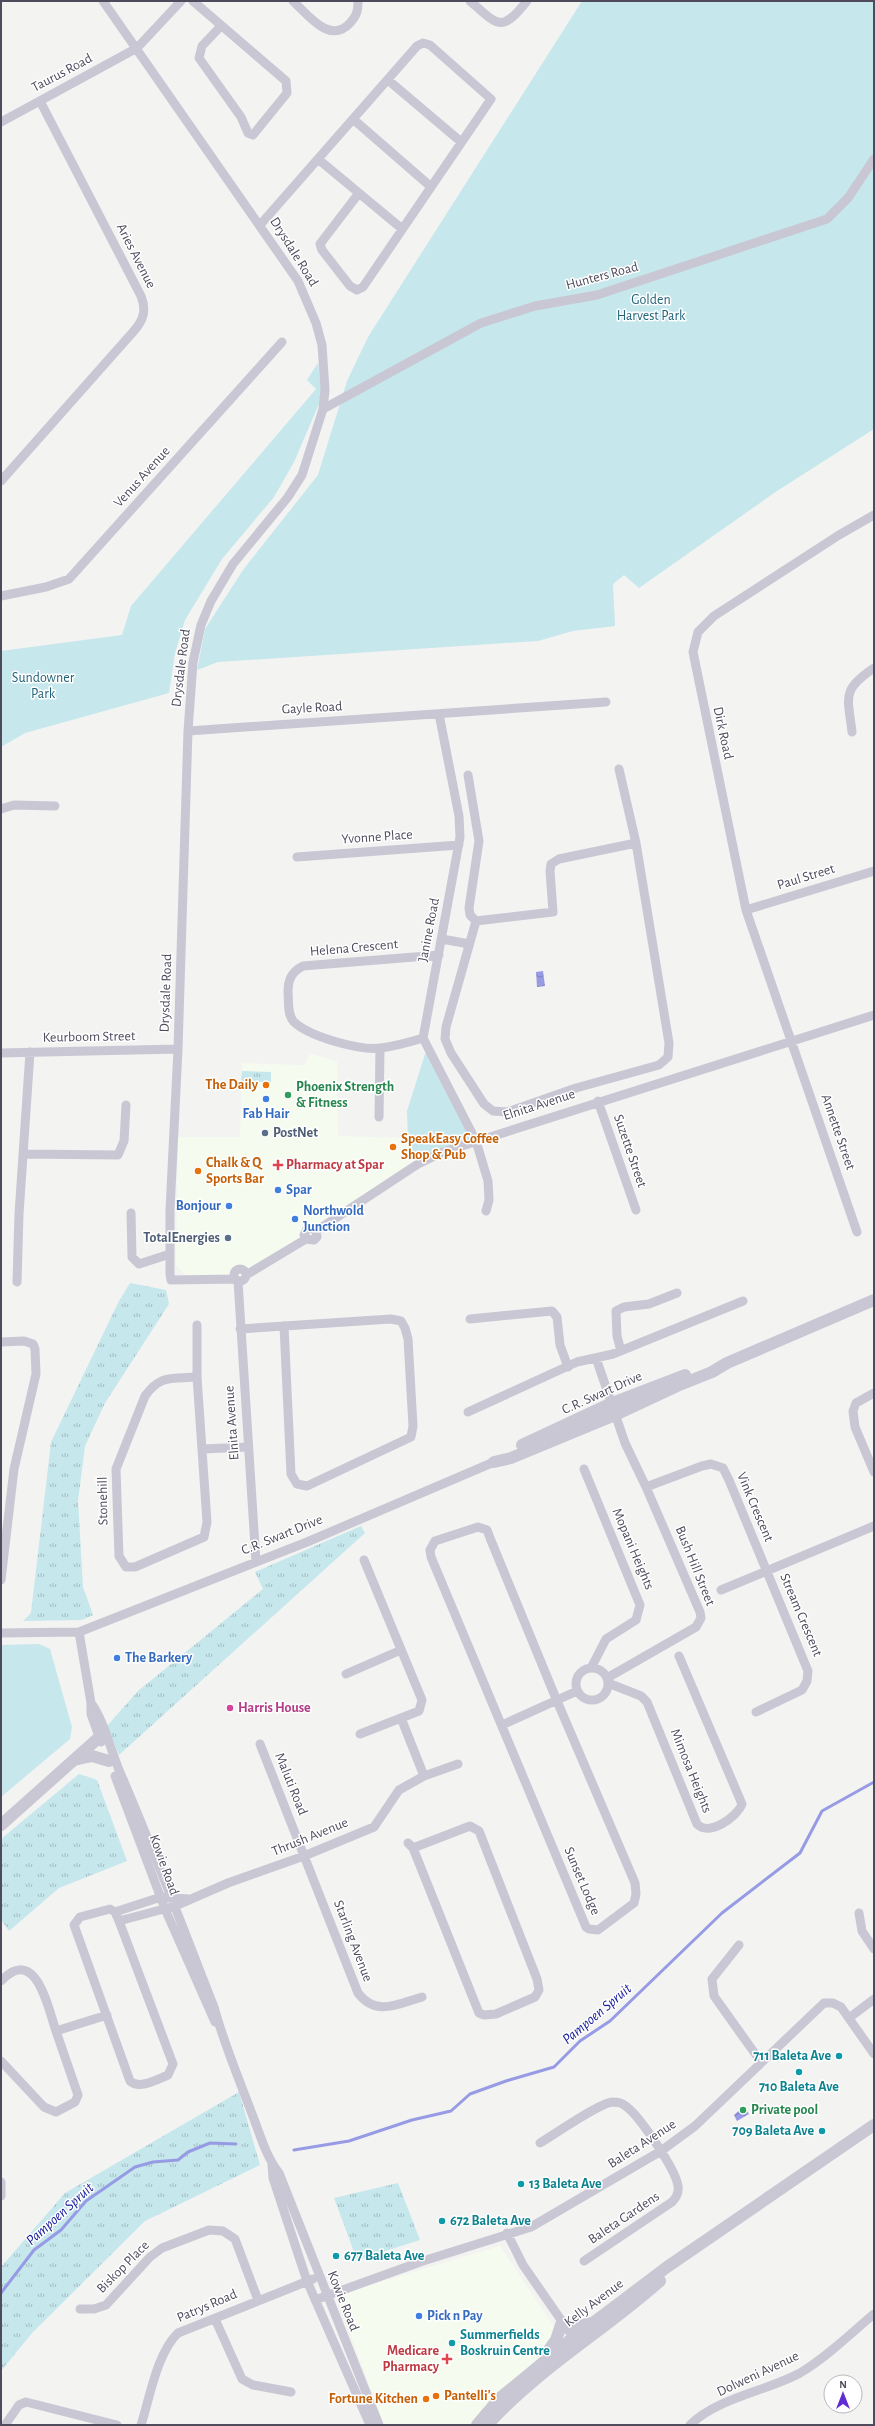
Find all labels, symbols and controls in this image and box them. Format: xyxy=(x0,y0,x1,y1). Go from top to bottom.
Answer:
street label: Taurus Road xyxy=(29,51,95,95)
street label: Drysdale Road xyxy=(267,215,321,289)
street label: Aries Avenue xyxy=(114,221,158,291)
street label: Hunters Road xyxy=(564,260,640,292)
park label: Golden Harvest Park xyxy=(617,293,686,323)
street label: Venus Avenue xyxy=(111,444,173,510)
street label: Drysdale Road xyxy=(169,628,193,708)
park label: Sundowner Park xyxy=(12,671,75,701)
street label: Gayle Road xyxy=(281,699,343,717)
street label: Dirk Road xyxy=(711,705,735,761)
street label: Yvonne Place xyxy=(341,828,413,846)
street label: Paul Street xyxy=(776,861,837,892)
street label: Janine Road xyxy=(416,897,442,963)
street label: Helena Crescent xyxy=(309,937,399,959)
street label: Drysdale Road xyxy=(158,953,174,1033)
street label: Keurboom Street xyxy=(43,1029,136,1045)
place label: The Daily xyxy=(205,1078,259,1092)
marker: The Daily xyxy=(261,1080,271,1090)
place label: Phoenix Strength & Fitness xyxy=(296,1080,394,1110)
street label: Elnita Avenue xyxy=(501,1087,577,1123)
marker: Phoenix Strength & Fitness xyxy=(283,1090,293,1100)
street label: Annette Street xyxy=(818,1092,858,1172)
marker: Fab Hair xyxy=(261,1094,271,1104)
place label: Fab Hair xyxy=(243,1107,290,1121)
street label: Suzette Street xyxy=(611,1113,649,1190)
place label: PostNet xyxy=(273,1126,318,1140)
marker: PostNet xyxy=(260,1128,270,1138)
place label: SpeakEasy Coffee Shop & Pub xyxy=(401,1132,499,1162)
marker: SpeakEasy Coffee Shop & Pub xyxy=(388,1142,398,1152)
place label: Chalk & Q Sports Bar xyxy=(206,1156,264,1186)
place label: Pharmacy at Spar xyxy=(286,1158,384,1172)
marker: Pharmacy at Spar xyxy=(273,1160,283,1170)
marker: Chalk & Q Sports Bar xyxy=(193,1166,203,1176)
place label: Spar xyxy=(286,1183,312,1197)
marker: Spar xyxy=(273,1185,283,1195)
place label: Bonjour xyxy=(176,1199,221,1213)
marker: Bonjour xyxy=(224,1201,234,1211)
place label: Northwold Junction xyxy=(303,1204,364,1234)
marker: Northwold Junction xyxy=(290,1214,300,1224)
place label: TotalEnergies xyxy=(143,1231,220,1245)
marker: TotalEnergies xyxy=(223,1233,233,1243)
street label: C.R. Swart Drive xyxy=(560,1369,644,1417)
street label: Elnita Avenue xyxy=(222,1385,242,1461)
street label: Vink Crescent xyxy=(734,1470,776,1544)
street label: Stonehill xyxy=(96,1476,110,1526)
street label: Mopani Heights xyxy=(610,1506,656,1592)
street label: C.R. Swart Drive xyxy=(239,1512,325,1558)
street label: Bush Hill Street xyxy=(673,1524,718,1608)
street label: Stream Crescent xyxy=(777,1572,825,1659)
place label: The Barkery xyxy=(125,1651,193,1665)
marker: The Barkery xyxy=(112,1653,122,1663)
place label: Harris House xyxy=(238,1701,311,1715)
marker: Harris House xyxy=(225,1703,235,1713)
street label: Mimosa Heights xyxy=(668,1727,714,1815)
street label: Maluti Road xyxy=(272,1751,310,1817)
street label: Thrush Avenue xyxy=(270,1815,350,1859)
street label: Kowie Road xyxy=(147,1833,181,1897)
street label: Sunset Lodge xyxy=(561,1845,603,1917)
street label: Starling Avenue xyxy=(331,1898,375,1984)
water label: Pampoen Spruit xyxy=(560,1981,635,2047)
place label: 711 Baleta Ave xyxy=(753,2049,831,2063)
marker: 711 Baleta Ave xyxy=(834,2051,844,2061)
marker: 710 Baleta Ave xyxy=(794,2067,804,2077)
place label: 710 Baleta Ave xyxy=(759,2080,839,2094)
place label: Private pool xyxy=(751,2103,818,2117)
marker: Private pool xyxy=(738,2105,748,2115)
street label: Baleta Avenue xyxy=(605,2117,679,2171)
place label: 709 Baleta Ave xyxy=(732,2124,814,2138)
marker: 709 Baleta Ave xyxy=(817,2126,827,2136)
place label: 13 Baleta Ave xyxy=(529,2177,602,2191)
marker: 13 Baleta Ave xyxy=(516,2179,526,2189)
water label: Pampoen Spruit xyxy=(23,2180,97,2248)
street label: Baleta Gardens xyxy=(586,2189,662,2247)
place label: 672 Baleta Ave xyxy=(450,2214,531,2228)
marker: 672 Baleta Ave xyxy=(437,2216,447,2226)
street label: Biskop Place xyxy=(94,2238,152,2296)
place label: 677 Baleta Ave xyxy=(344,2249,425,2263)
marker: 677 Baleta Ave xyxy=(331,2251,341,2261)
street label: Kowie Road xyxy=(325,2269,361,2333)
street label: Kelly Avenue xyxy=(562,2276,626,2330)
street label: Patrys Road xyxy=(175,2287,239,2325)
place label: Pick n Pay xyxy=(427,2309,483,2323)
marker: Pick n Pay xyxy=(414,2311,424,2321)
place label: Summerfields Boskruin Centre xyxy=(460,2328,550,2358)
marker: Summerfields Boskruin Centre xyxy=(447,2338,457,2348)
place label: Medicare Pharmacy xyxy=(383,2344,440,2374)
street label: Dolweni Avenue xyxy=(715,2349,801,2399)
marker: Medicare Pharmacy xyxy=(442,2354,452,2364)
north arrow xyxy=(823,2374,863,2414)
text: N xyxy=(839,2379,847,2390)
place label: Pantelli's xyxy=(444,2389,496,2403)
marker: Pantelli's xyxy=(431,2391,441,2401)
place label: Fortune Kitchen xyxy=(329,2392,418,2406)
marker: Fortune Kitchen xyxy=(421,2394,431,2404)

